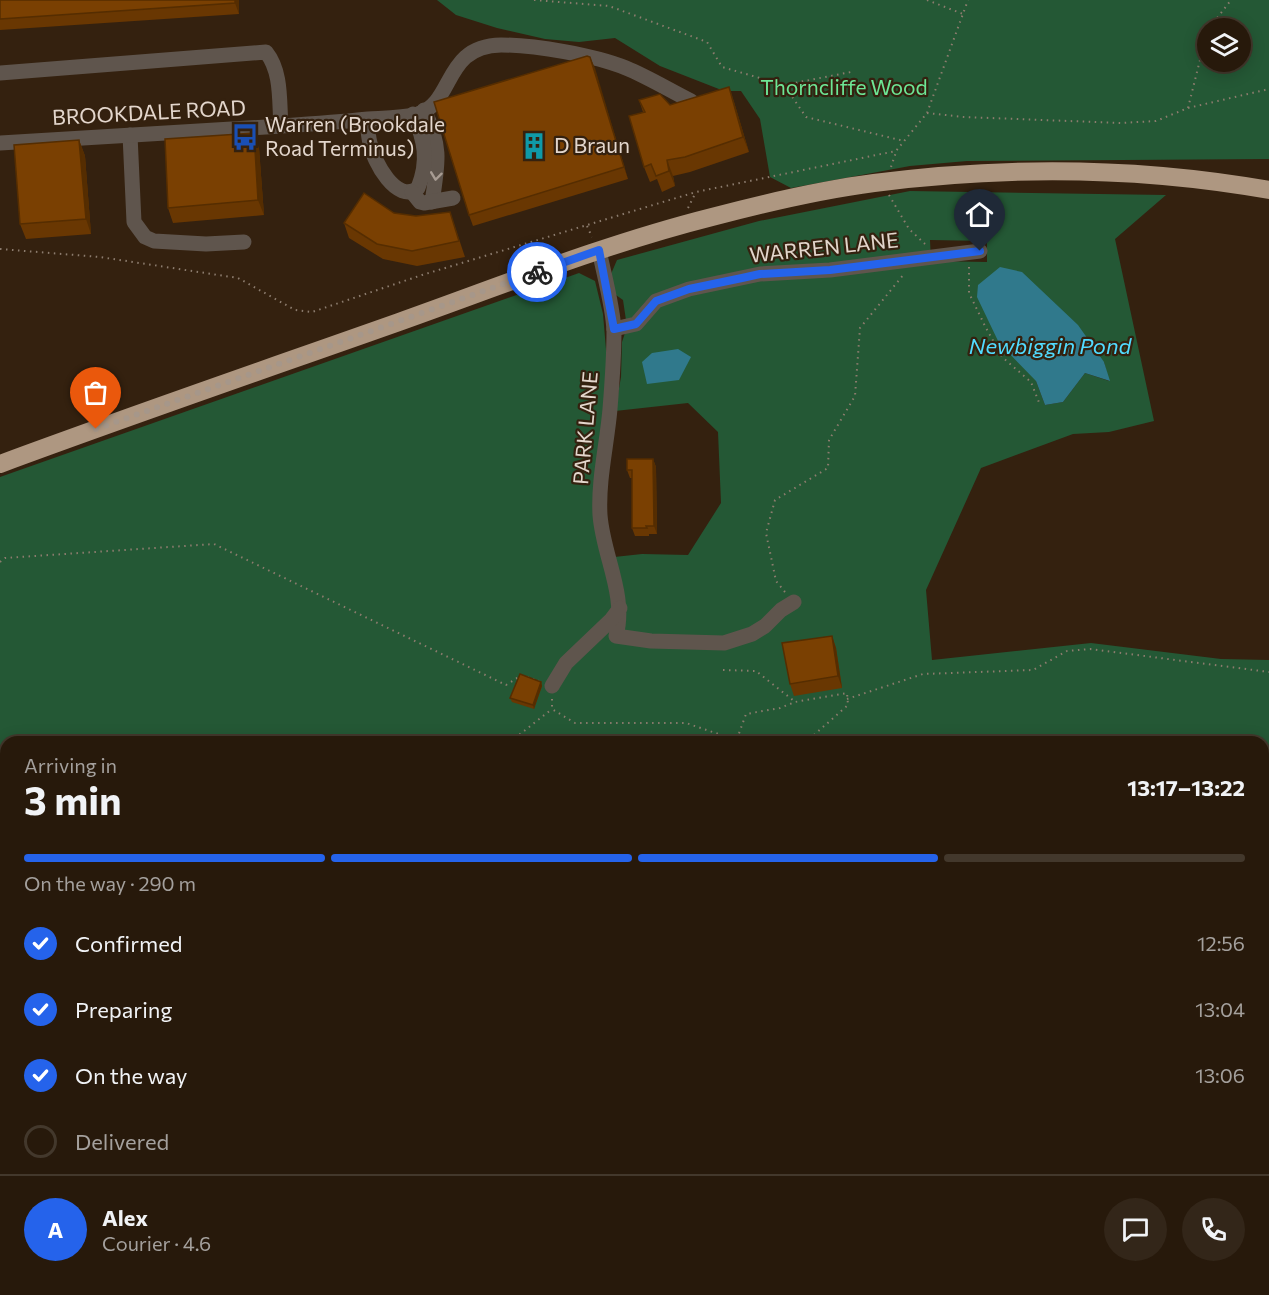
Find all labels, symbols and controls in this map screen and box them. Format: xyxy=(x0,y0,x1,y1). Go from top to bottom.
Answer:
map controls xyxy=(1197,18,1251,72)
button: layers xyxy=(1197,18,1251,72)
park label: Thorncliffe Wood xyxy=(760,74,928,99)
street label: BROOKDALE ROAD xyxy=(52,94,246,129)
place label: Warren (Brookdale Road Terminus) xyxy=(265,111,445,160)
bus stop icon: Warren (Brookdale Road Terminus) xyxy=(230,122,260,152)
building icon: D Braun xyxy=(519,131,549,161)
place label: D Braun xyxy=(554,132,630,157)
one-way arrow xyxy=(430,171,443,180)
pin xyxy=(954,189,1005,251)
icon: home xyxy=(963,198,996,231)
street label: WARREN LANE xyxy=(748,226,900,267)
courier xyxy=(507,242,567,302)
icon: bike xyxy=(521,256,554,289)
water label: Newbiggin Pond xyxy=(969,332,1132,359)
pin xyxy=(70,367,121,429)
street label: PARK LANE xyxy=(567,370,602,486)
icon: bag xyxy=(79,376,112,409)
text: Arriving in xyxy=(24,753,117,777)
text: 13:17–13:22 xyxy=(1127,774,1245,801)
text: 3 min xyxy=(24,775,122,823)
text: On the way · 290 m xyxy=(24,871,196,895)
icon: check xyxy=(24,927,57,960)
text: Confirmed xyxy=(75,930,182,957)
text: 12:56 xyxy=(1197,931,1245,955)
icon: check xyxy=(24,993,57,1026)
text: Preparing xyxy=(75,996,172,1023)
text: 13:04 xyxy=(1195,997,1245,1021)
icon: check xyxy=(24,1059,57,1092)
text: On the way xyxy=(75,1062,187,1089)
text: 13:06 xyxy=(1195,1063,1245,1087)
text: Delivered xyxy=(75,1128,169,1155)
button: chat xyxy=(1104,1198,1167,1261)
button: phone xyxy=(1182,1198,1245,1261)
text: Alex xyxy=(102,1204,148,1231)
text: A xyxy=(48,1216,63,1243)
text: Courier · 4.6 xyxy=(102,1231,211,1255)

